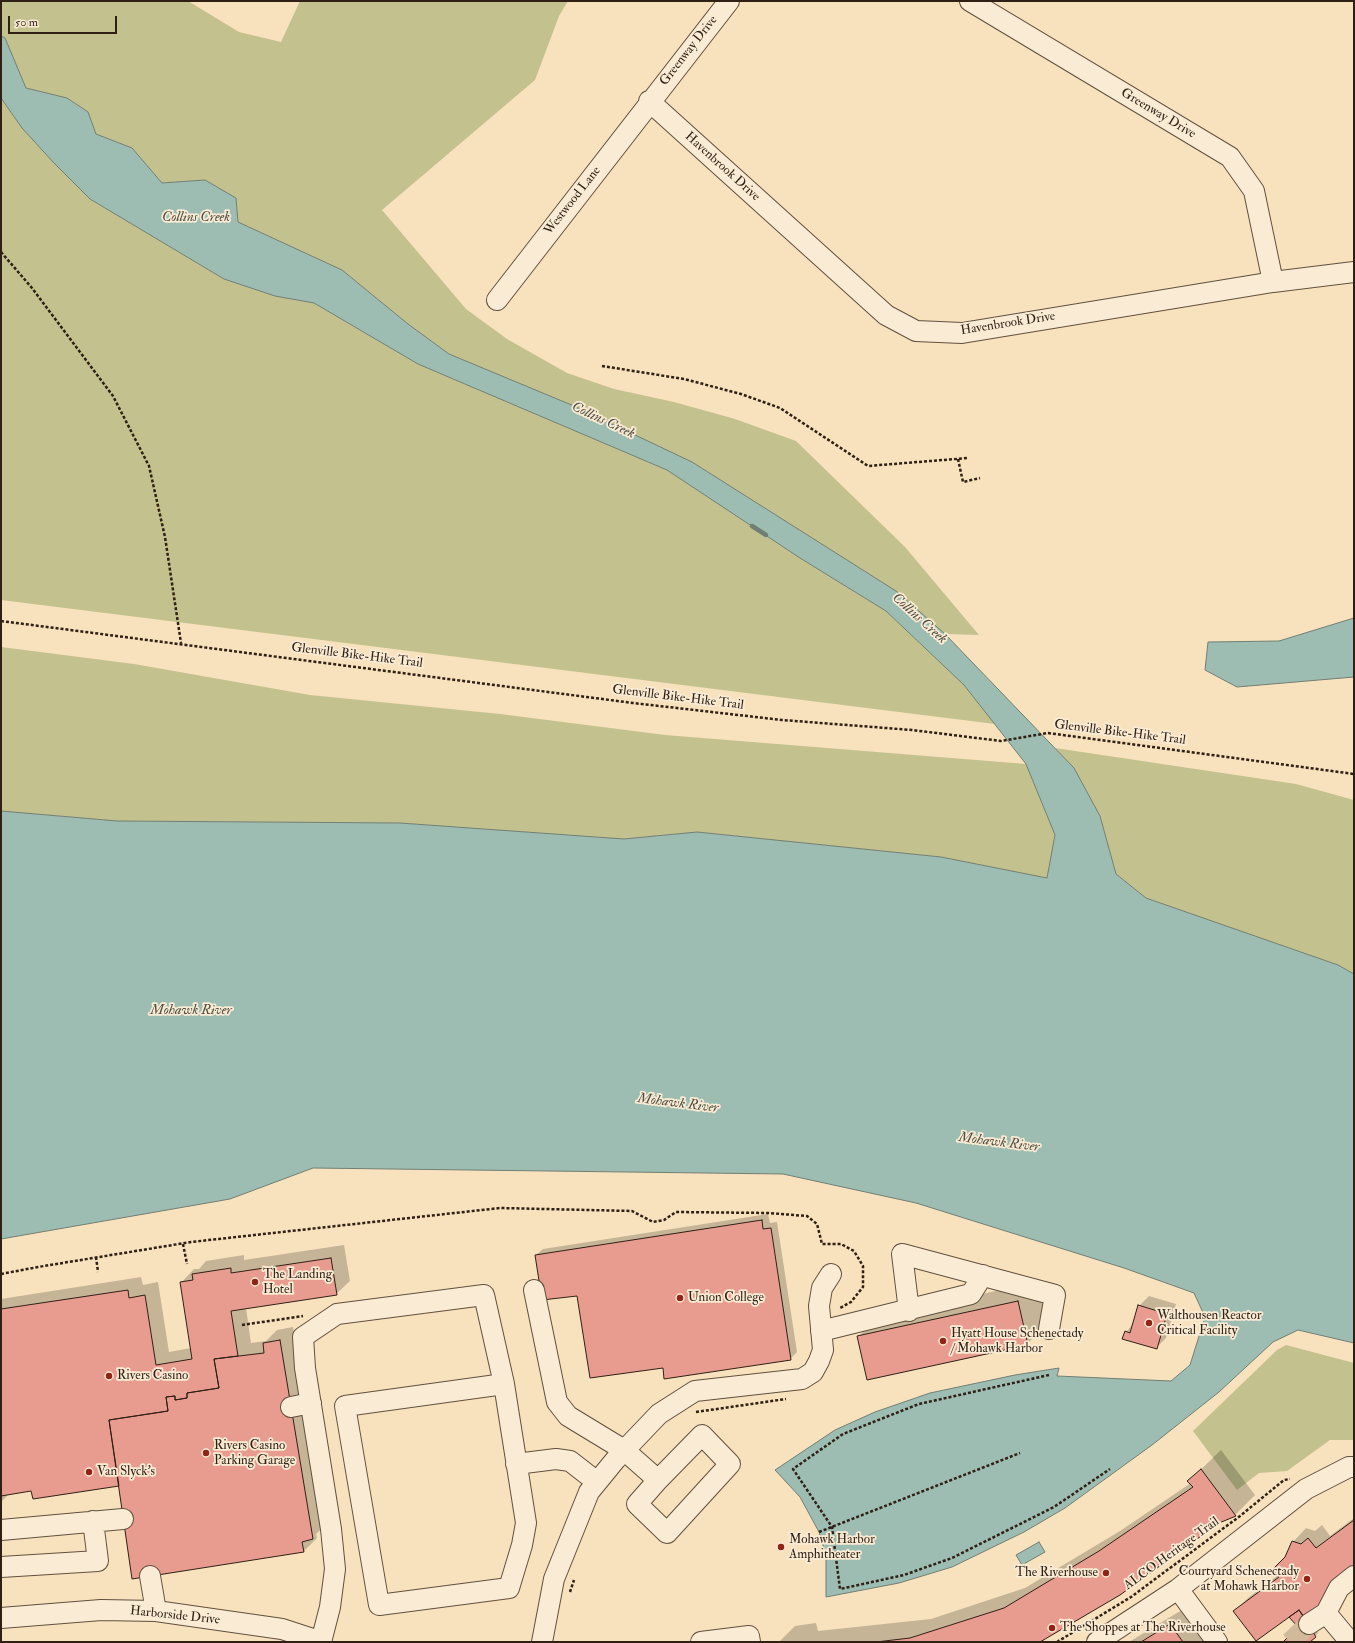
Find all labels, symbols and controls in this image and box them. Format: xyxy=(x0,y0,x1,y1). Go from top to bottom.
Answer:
scale bar xyxy=(10,8,119,34)
street label: Greenway Drive xyxy=(657,13,721,89)
text: 50 m xyxy=(15,15,38,30)
street label: Greenway Drive xyxy=(1118,86,1198,142)
street label: Havenbrook Drive xyxy=(681,129,763,205)
street label: Westwood Lane xyxy=(541,164,605,238)
water label: Collins Creek xyxy=(162,210,230,226)
street label: Havenbrook Drive xyxy=(960,309,1056,339)
water label: Collins Creek xyxy=(569,399,637,443)
water label: Collins Creek xyxy=(888,590,950,648)
street label: Glenville Bike-Hike Trail xyxy=(290,640,424,672)
street label: Glenville Bike-Hike Trail xyxy=(611,682,745,714)
street label: Glenville Bike-Hike Trail xyxy=(1053,717,1187,749)
water label: Mohawk River xyxy=(150,1003,232,1019)
water label: Mohawk River xyxy=(637,1091,719,1117)
water label: Mohawk River xyxy=(958,1130,1040,1156)
place label: The Landing Hotel xyxy=(263,1267,332,1298)
marker: The Landing Hotel xyxy=(250,1277,260,1287)
place label: Union College xyxy=(688,1290,764,1306)
marker: Union College xyxy=(675,1293,685,1303)
place label: Walthousen Reactor Critical Facility xyxy=(1157,1308,1262,1339)
marker: Walthousen Reactor Critical Facility xyxy=(1144,1318,1154,1328)
place label: Hyatt House Schenectady / Mohawk Harbor xyxy=(951,1326,1084,1357)
marker: Hyatt House Schenectady / Mohawk Harbor xyxy=(938,1336,948,1346)
place label: Rivers Casino xyxy=(117,1368,188,1384)
marker: Rivers Casino xyxy=(104,1371,114,1381)
place label: Rivers Casino Parking Garage xyxy=(214,1438,295,1469)
marker: Rivers Casino Parking Garage xyxy=(201,1448,211,1458)
place label: Van Slyck's xyxy=(97,1464,155,1480)
marker: Van Slyck's xyxy=(84,1467,94,1477)
street label: ALCO Heritage Trail xyxy=(1121,1514,1223,1594)
place label: Mohawk Harbor Amphitheater xyxy=(789,1532,875,1563)
marker: Mohawk Harbor Amphitheater xyxy=(776,1542,786,1552)
place label: Courtyard Schenectady at Mohawk Harbor xyxy=(1179,1564,1299,1595)
place label: The Riverhouse xyxy=(1015,1565,1098,1581)
marker: The Riverhouse xyxy=(1101,1568,1111,1578)
marker: Courtyard Schenectady at Mohawk Harbor xyxy=(1302,1574,1312,1584)
street label: Harborside Drive xyxy=(129,1604,221,1628)
place label: The Shoppes at The Riverhouse xyxy=(1060,1620,1226,1636)
marker: The Shoppes at The Riverhouse xyxy=(1047,1623,1057,1633)

